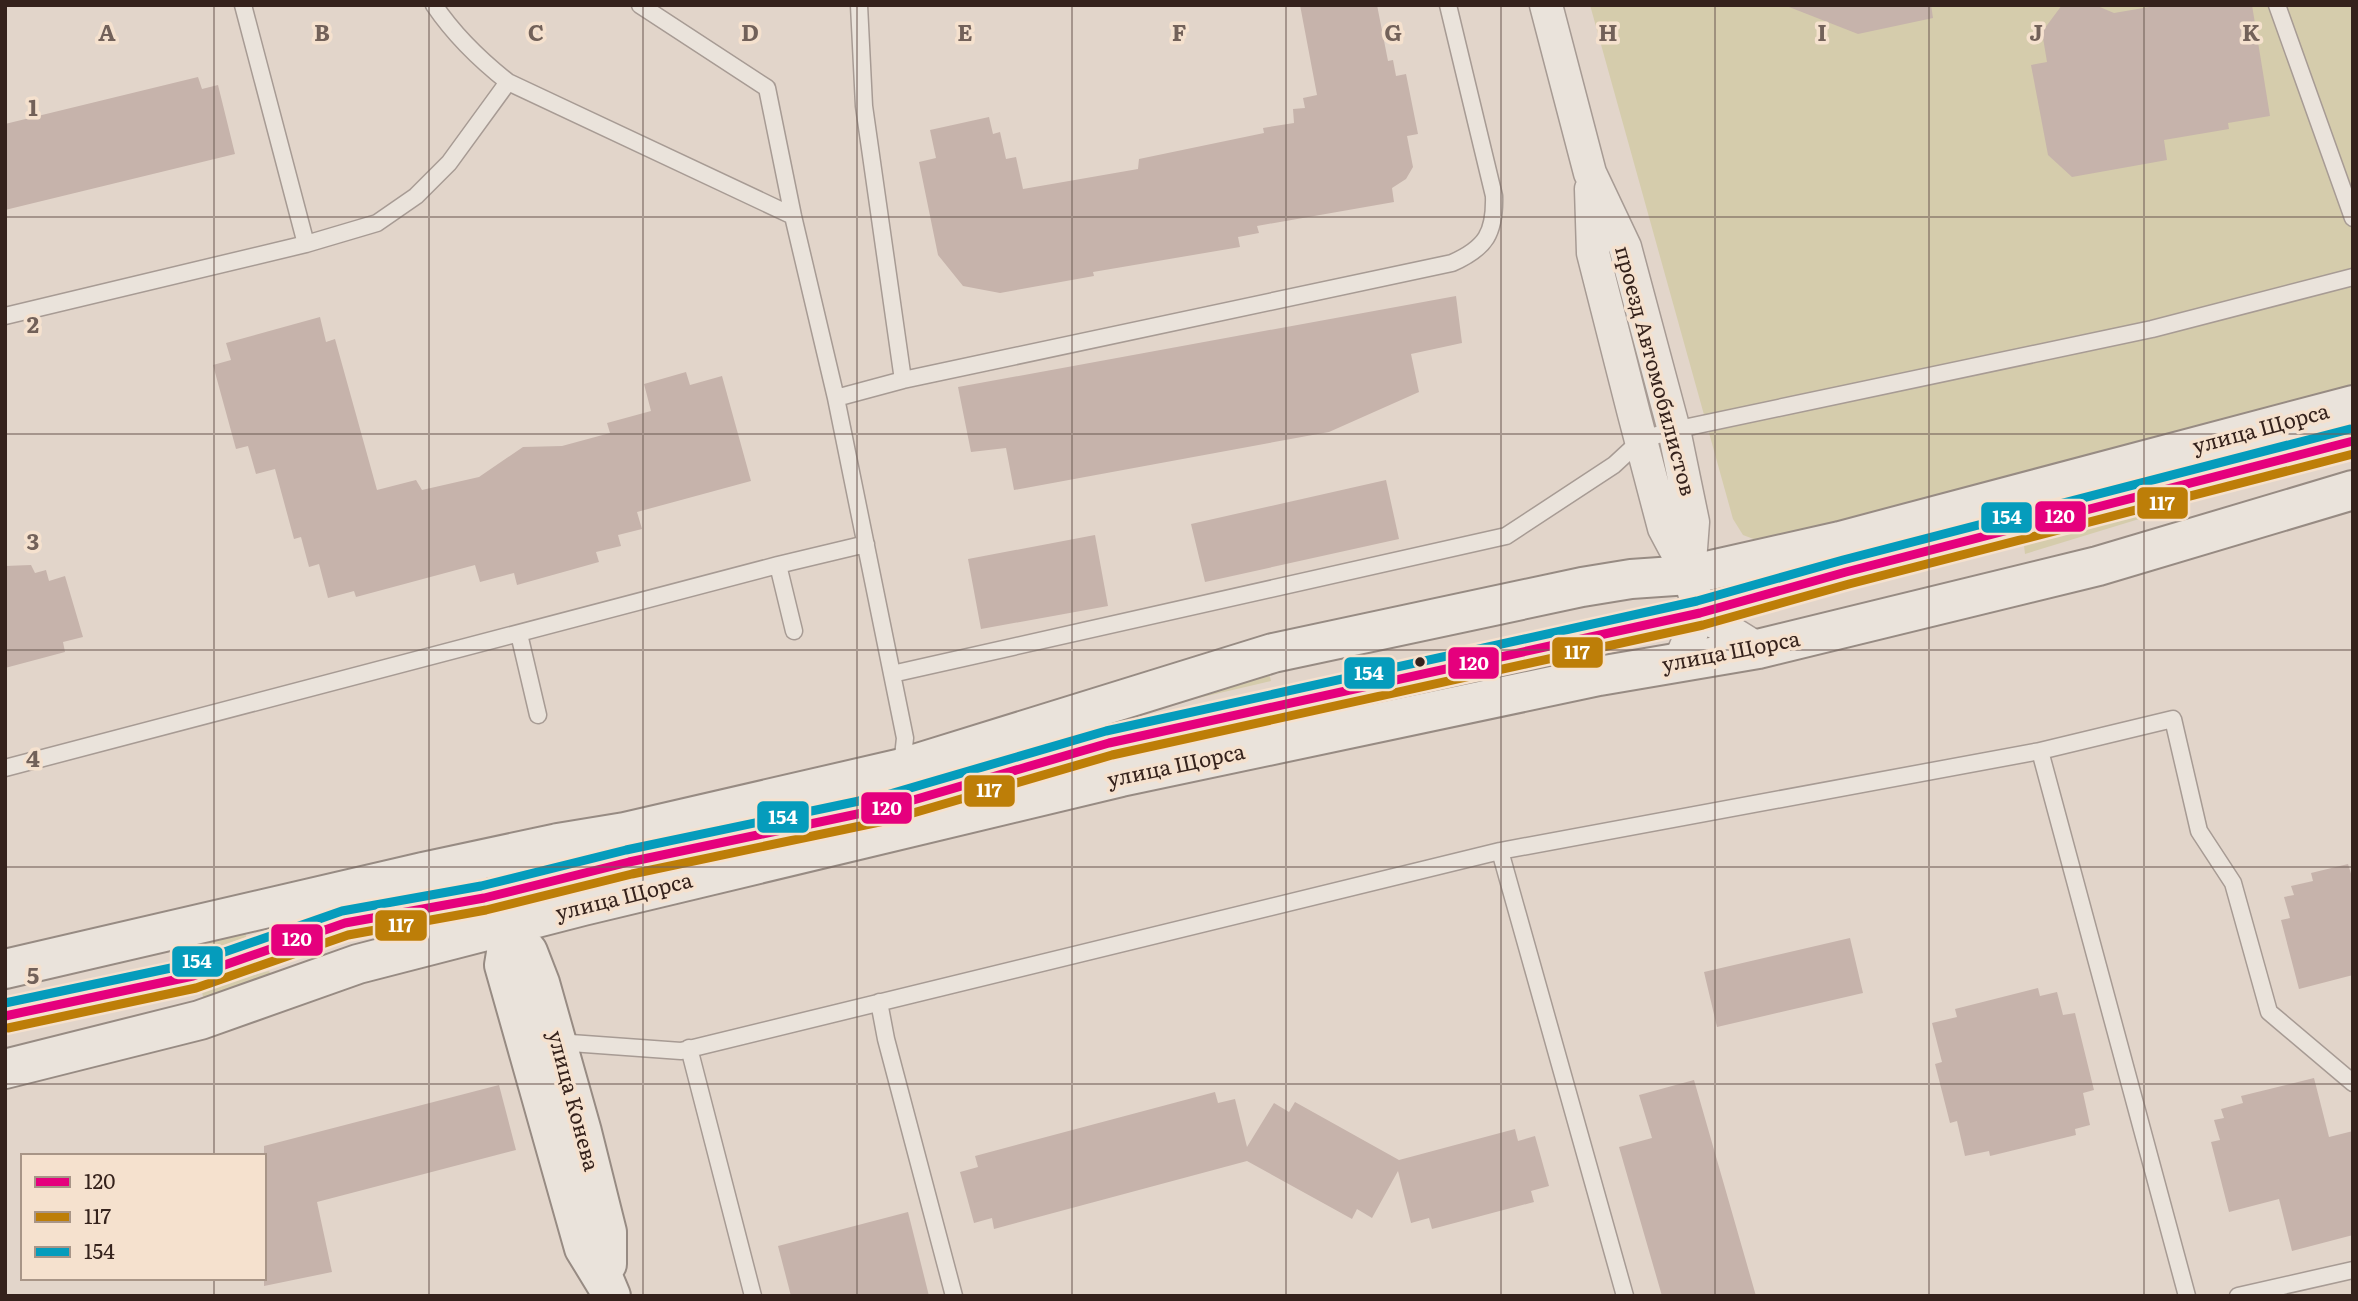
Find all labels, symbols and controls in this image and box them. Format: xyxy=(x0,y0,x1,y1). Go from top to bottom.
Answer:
text: A xyxy=(98,14,116,48)
text: B xyxy=(314,14,330,48)
text: C xyxy=(528,14,544,48)
text: D xyxy=(741,14,759,48)
text: E xyxy=(957,14,973,48)
text: F xyxy=(1172,14,1187,48)
text: G xyxy=(1384,14,1402,48)
text: H xyxy=(1598,14,1618,48)
text: I xyxy=(1817,14,1827,48)
text: J xyxy=(2029,14,2043,48)
text: K xyxy=(2242,14,2260,48)
text: 1 xyxy=(28,89,38,123)
street label: проезд Автомобилистов xyxy=(1609,242,1706,499)
text: 2 xyxy=(27,306,39,340)
street label: улица Щорса xyxy=(2189,393,2333,460)
line badge: 117 xyxy=(2136,486,2189,520)
text: 117 xyxy=(2149,488,2175,516)
line badge: 120 xyxy=(2034,500,2087,533)
line badge: 154 xyxy=(1980,501,2033,534)
text: 120 xyxy=(2045,501,2075,529)
text: 154 xyxy=(1992,502,2022,530)
text: 3 xyxy=(27,523,39,557)
street label: улица Щорса xyxy=(1659,621,1803,678)
line badge: 117 xyxy=(1551,636,1604,669)
text: 117 xyxy=(1564,637,1590,665)
line badge: 120 xyxy=(1447,646,1500,680)
text: 120 xyxy=(1459,648,1489,676)
unlabelled marker xyxy=(1413,655,1427,669)
line badge: 154 xyxy=(1343,656,1396,690)
text: 154 xyxy=(1354,658,1384,686)
street label: улица Щорса xyxy=(1104,734,1248,793)
text: 4 xyxy=(26,740,40,774)
line badge: 117 xyxy=(963,774,1016,808)
text: 117 xyxy=(976,775,1002,803)
line badge: 120 xyxy=(860,791,913,825)
text: 120 xyxy=(872,793,902,821)
line badge: 154 xyxy=(756,800,810,834)
text: 154 xyxy=(768,802,798,830)
street label: улица Щорса xyxy=(552,862,696,927)
line badge: 117 xyxy=(374,909,428,942)
text: 117 xyxy=(388,910,414,938)
line badge: 120 xyxy=(270,923,324,957)
text: 120 xyxy=(282,924,312,952)
line badge: 154 xyxy=(171,945,224,978)
text: 154 xyxy=(182,946,212,974)
text: 5 xyxy=(27,957,39,991)
street label: улица Конева xyxy=(542,1027,609,1175)
legend xyxy=(21,1154,266,1280)
text: 120 xyxy=(84,1164,115,1195)
text: 117 xyxy=(84,1199,111,1230)
text: 154 xyxy=(84,1234,115,1265)

